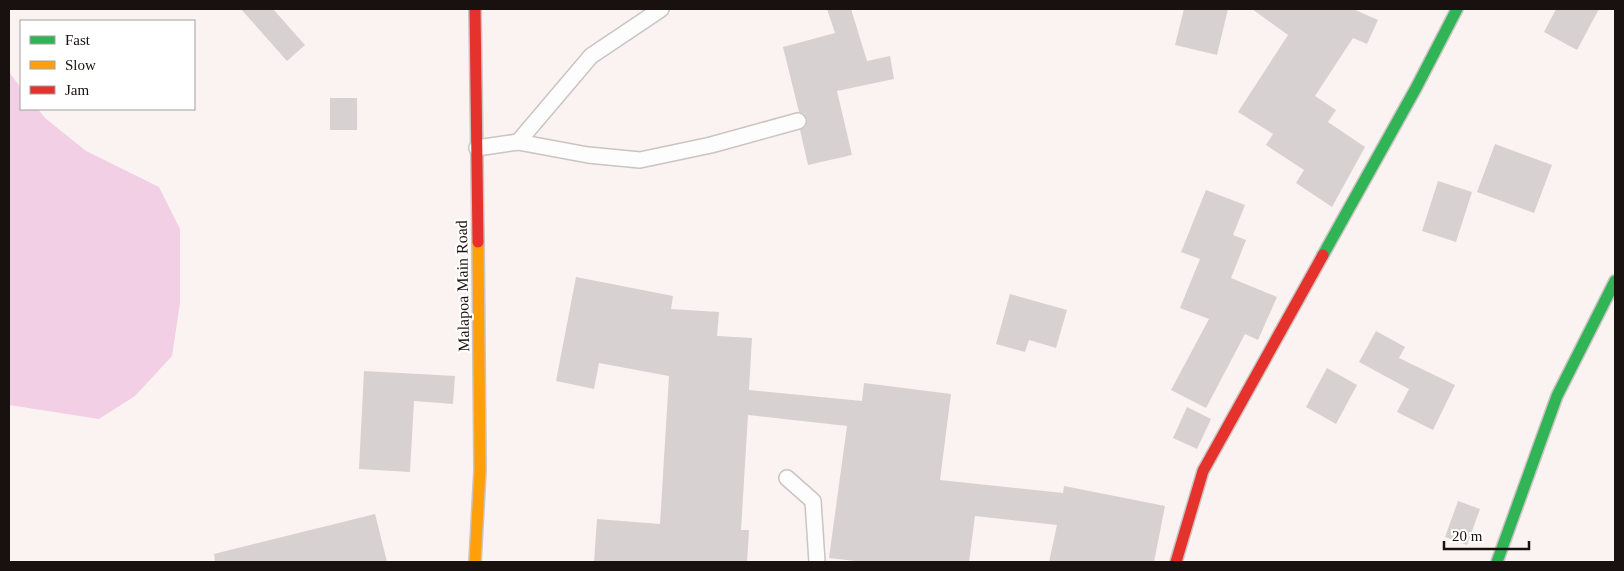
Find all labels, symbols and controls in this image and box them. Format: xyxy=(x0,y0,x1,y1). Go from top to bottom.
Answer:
legend xyxy=(20,20,195,110)
text: Fast xyxy=(65,32,91,48)
text: Slow xyxy=(65,57,96,73)
text: Jam xyxy=(65,82,89,98)
street label: Malapoa Main Road xyxy=(453,220,473,352)
scale bar xyxy=(1444,518,1529,550)
text: 20 m xyxy=(1452,528,1483,544)

